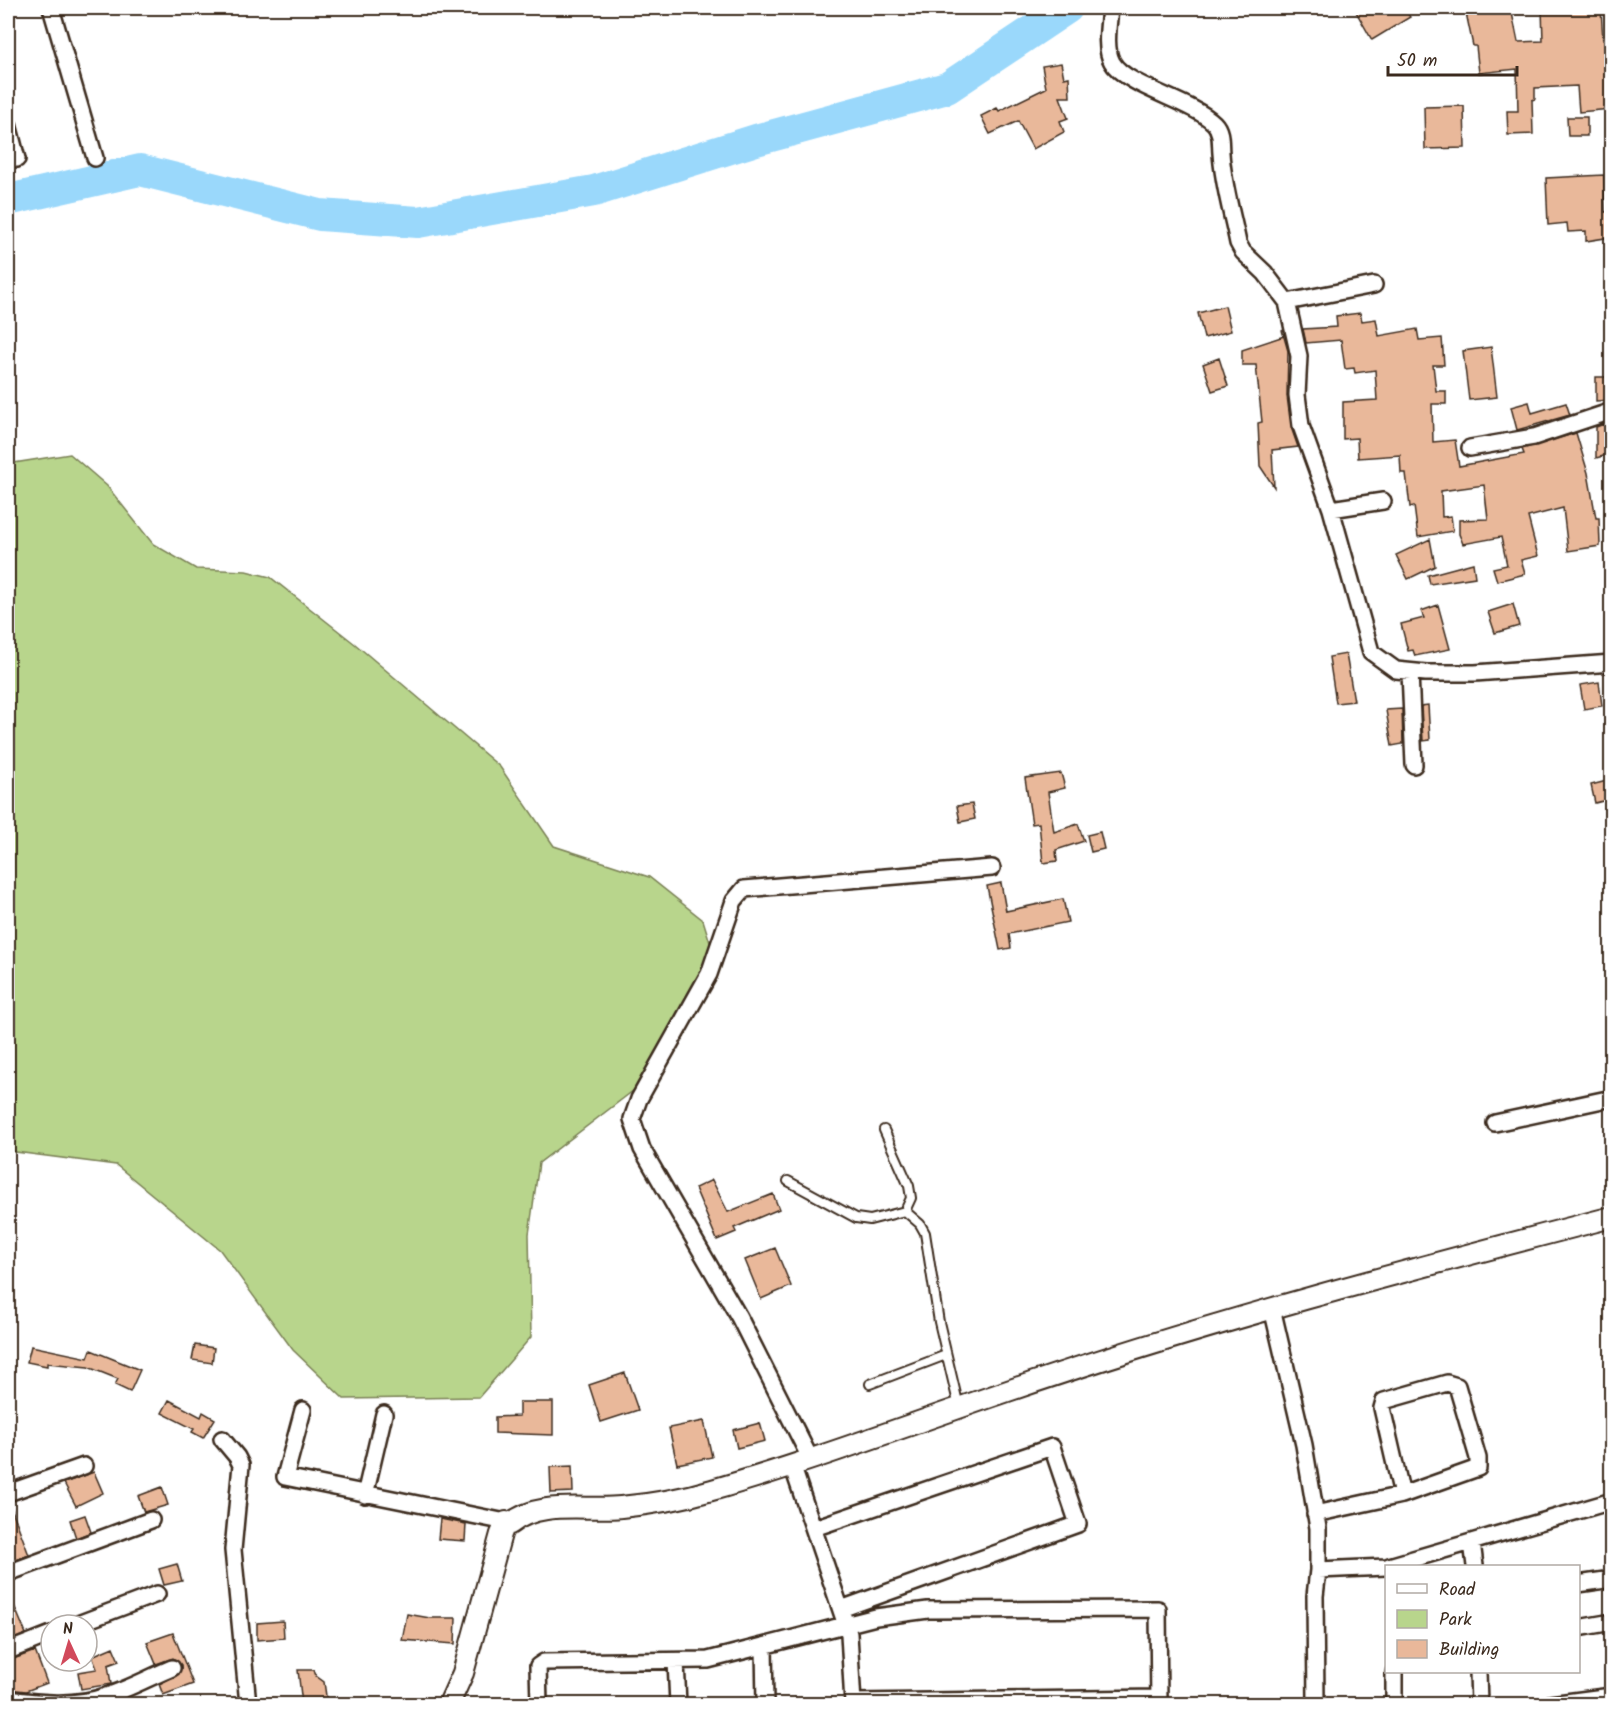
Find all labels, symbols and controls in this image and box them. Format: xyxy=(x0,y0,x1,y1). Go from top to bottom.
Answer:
scale bar xyxy=(1388,39,1517,77)
text: 50 m xyxy=(1397,47,1437,76)
legend xyxy=(1385,1565,1580,1673)
text: Road xyxy=(1439,1576,1476,1605)
text: Park xyxy=(1439,1606,1472,1635)
north arrow xyxy=(39,1613,99,1673)
text: N xyxy=(62,1617,74,1642)
text: Building xyxy=(1439,1636,1499,1665)

